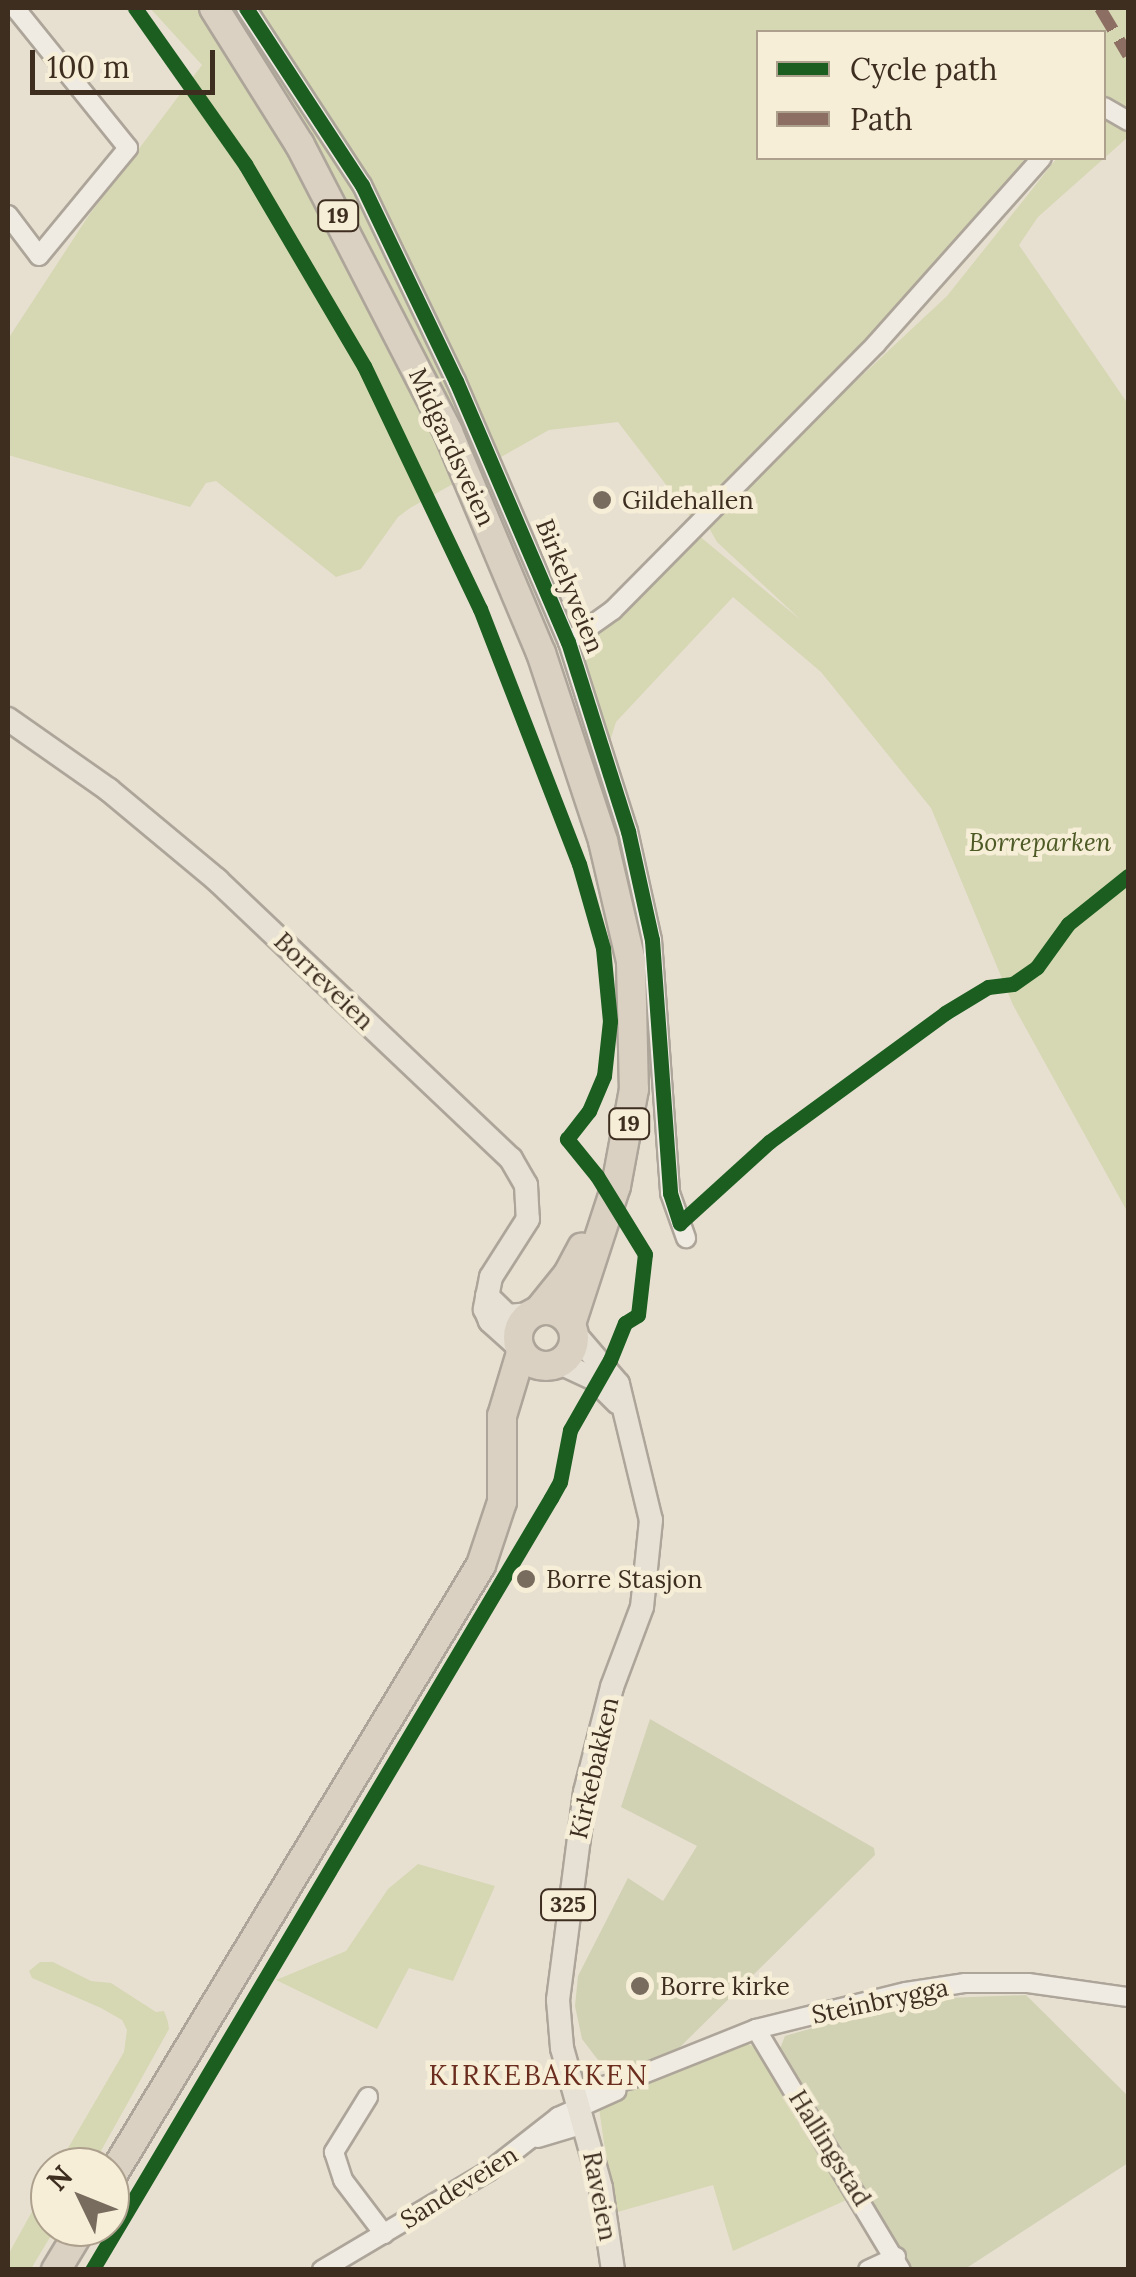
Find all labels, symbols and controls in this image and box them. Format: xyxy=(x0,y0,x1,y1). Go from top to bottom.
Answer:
scale bar xyxy=(35,30,220,92)
legend xyxy=(756,30,1106,160)
text: 100 m xyxy=(47,48,130,86)
text: Cycle path xyxy=(850,50,998,88)
text: Path xyxy=(850,100,913,138)
road number: 19 xyxy=(316,199,360,233)
street label: Midgardsveien xyxy=(402,363,502,531)
place label: Gildehallen xyxy=(622,485,754,515)
marker: Gildehallen xyxy=(591,489,613,511)
street label: Birkelyveien xyxy=(530,515,610,657)
park label: Borreparken xyxy=(969,827,1111,857)
street label: Borreveien xyxy=(268,926,380,1036)
road number: 19 xyxy=(606,1107,652,1141)
place label: Borre Stasjon xyxy=(546,1564,702,1594)
marker: Borre Stasjon xyxy=(515,1568,537,1590)
street label: Kirkebakken xyxy=(563,1694,625,1842)
road number: 325 xyxy=(538,1888,598,1922)
place label: Borre kirke xyxy=(660,1971,790,2001)
street label: Steinbrygga xyxy=(809,1972,951,2030)
marker: Borre kirke xyxy=(629,1975,651,1997)
district label: KIRKEBAKKEN xyxy=(428,2058,650,2092)
street label: Hallingstad xyxy=(783,2085,877,2211)
street label: Sandeveien xyxy=(395,2139,523,2235)
north arrow xyxy=(30,2147,130,2247)
street label: Raveien xyxy=(577,2149,623,2243)
text: N xyxy=(39,2158,80,2198)

